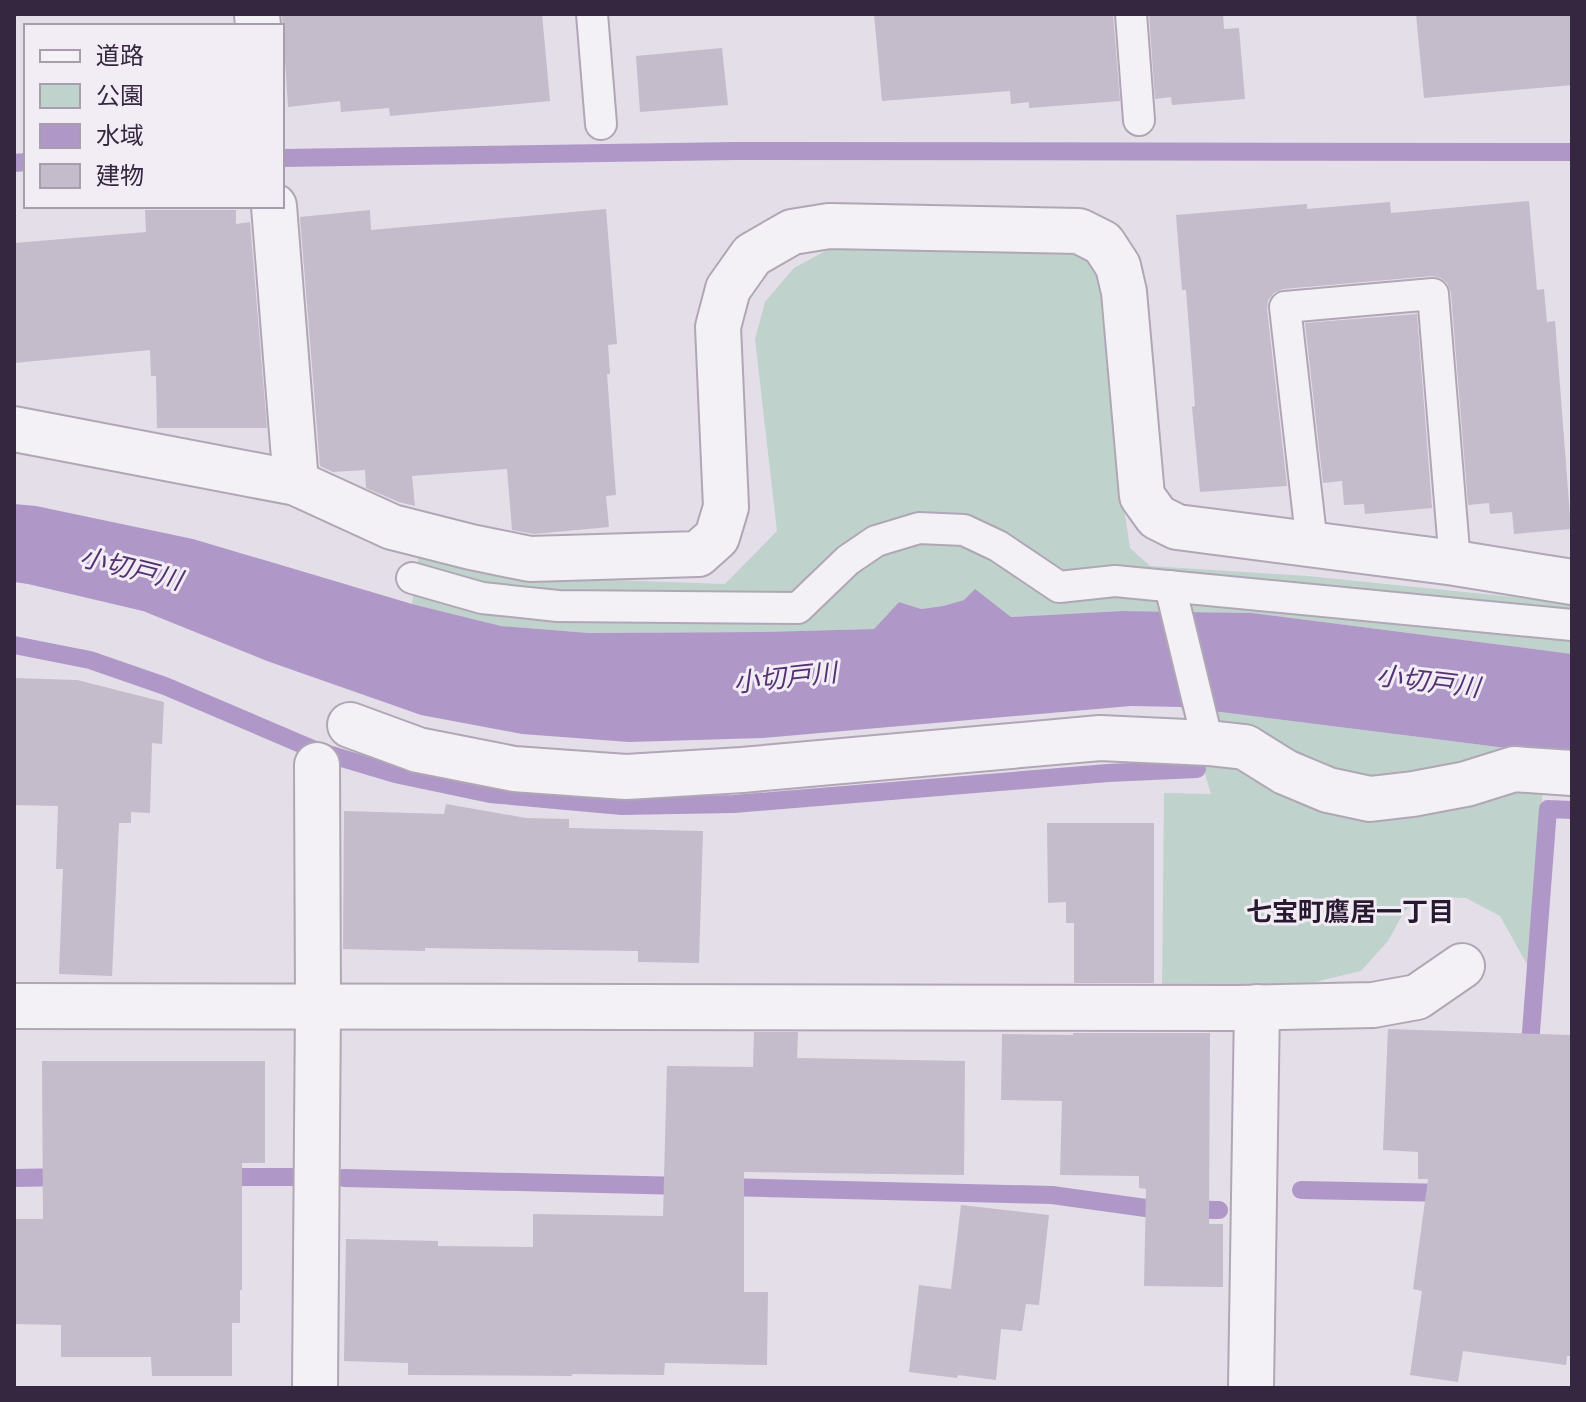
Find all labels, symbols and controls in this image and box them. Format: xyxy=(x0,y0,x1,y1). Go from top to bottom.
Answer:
legend xyxy=(24,24,284,208)
text: 道路 xyxy=(96,40,144,69)
text: 公園 xyxy=(96,80,144,109)
text: 水域 xyxy=(96,120,144,149)
text: 建物 xyxy=(96,160,144,189)
water label: 小切戸川 xyxy=(77,540,188,596)
water label: 小切戸川 xyxy=(732,656,841,698)
water label: 小切戸川 xyxy=(1374,659,1484,703)
district label: 七宝町鷹居一丁目 xyxy=(1246,896,1454,927)

